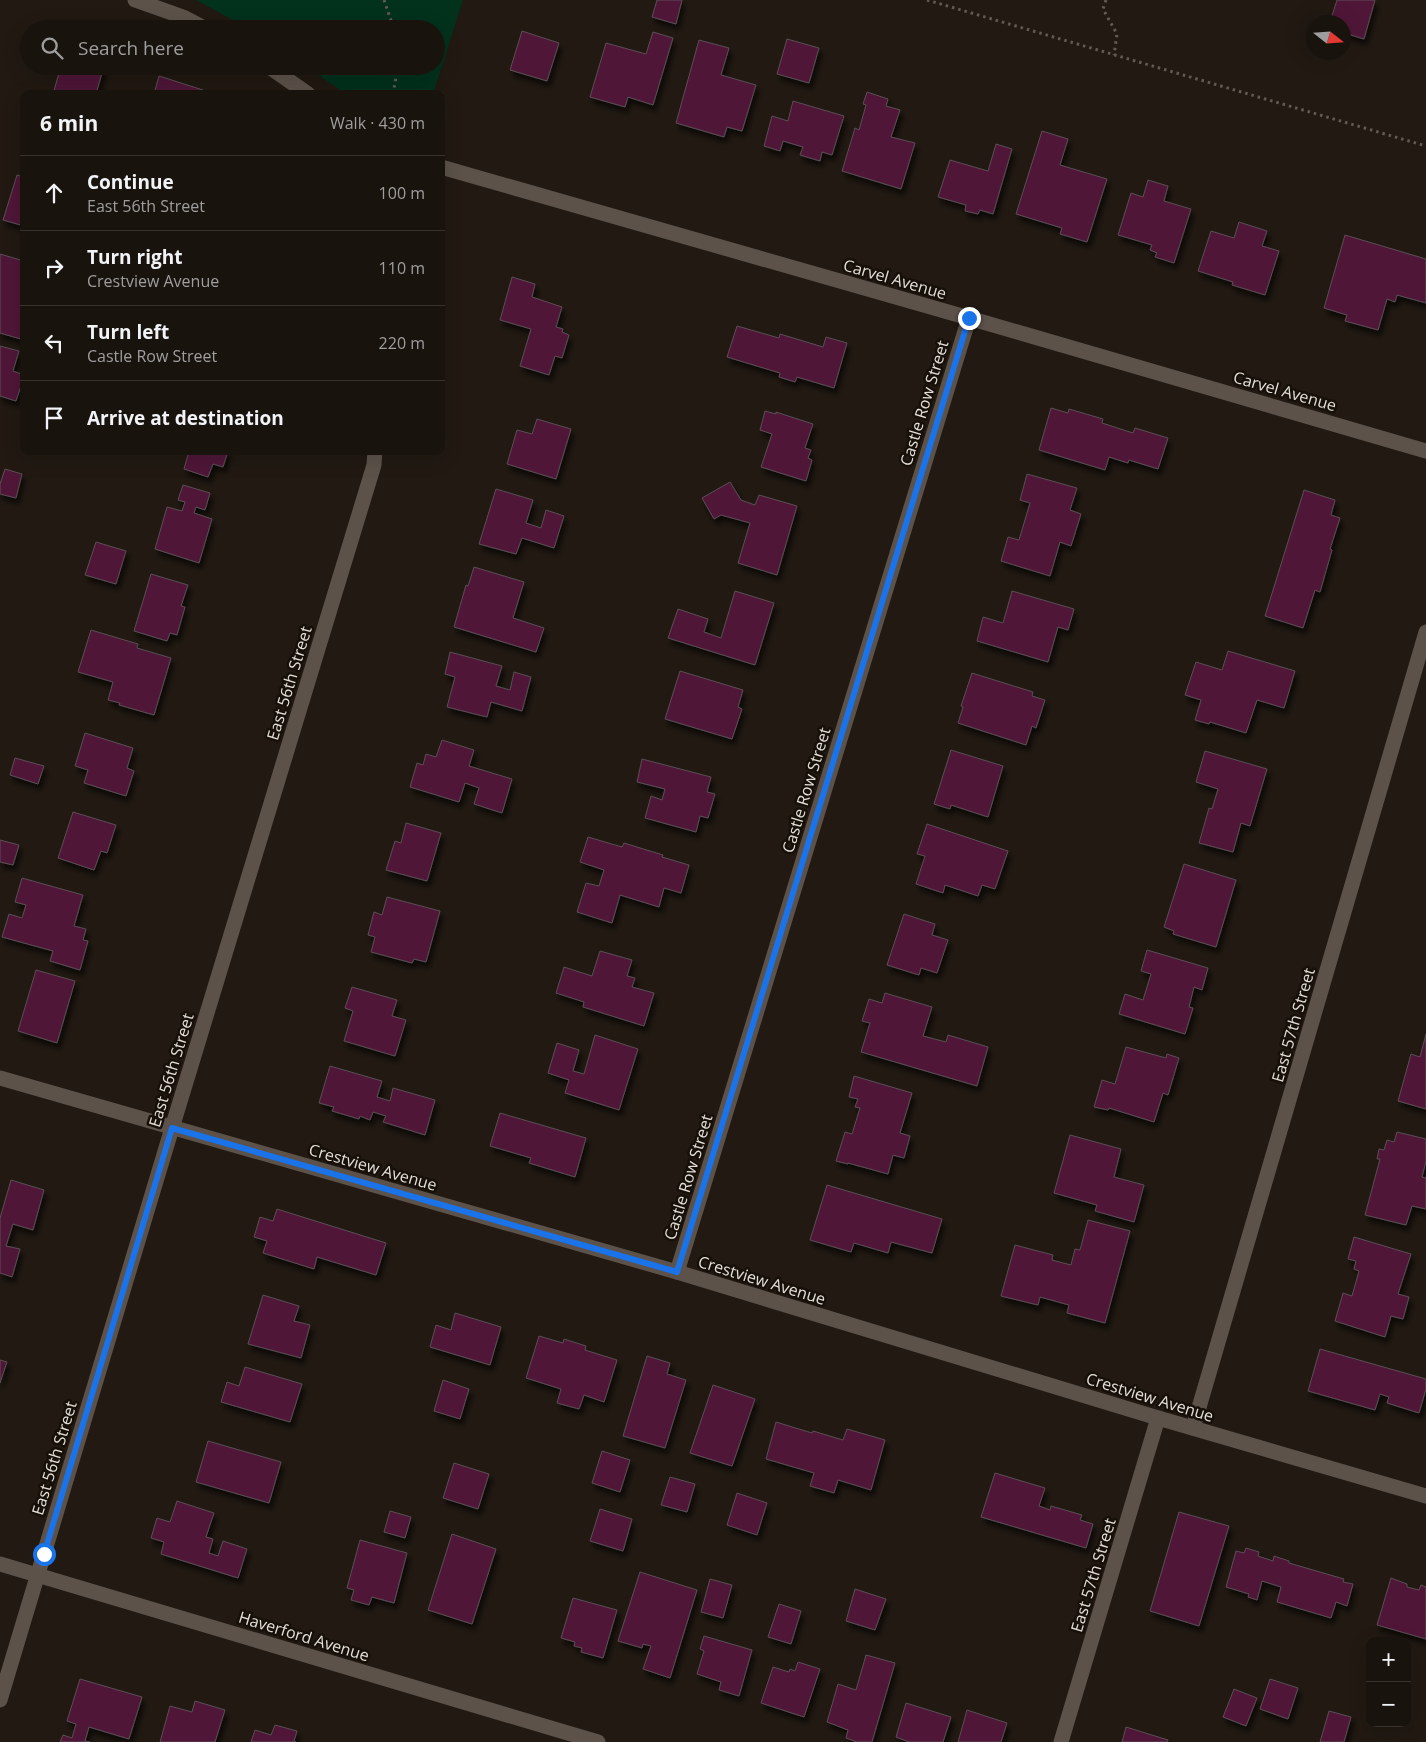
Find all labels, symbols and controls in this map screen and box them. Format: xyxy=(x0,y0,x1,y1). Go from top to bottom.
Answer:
north arrow xyxy=(1306,15,1351,60)
search box xyxy=(20,20,445,75)
icon: search xyxy=(38,34,66,62)
text: Search here xyxy=(78,35,184,61)
text: 6 min xyxy=(40,109,98,137)
text: Walk · 430 m xyxy=(330,112,425,134)
text: Continue xyxy=(87,169,174,195)
icon: ahead xyxy=(40,179,68,207)
text: 100 m xyxy=(379,182,425,204)
text: East 56th Street xyxy=(87,195,205,217)
text: Turn right xyxy=(87,244,182,270)
icon: right xyxy=(40,254,68,282)
street label: Carvel Avenue xyxy=(841,254,949,304)
text: 110 m xyxy=(379,257,425,279)
text: Crestview Avenue xyxy=(87,270,219,292)
route end xyxy=(958,307,981,330)
text: Turn left xyxy=(87,319,169,345)
icon: left xyxy=(40,329,68,357)
text: 220 m xyxy=(379,332,425,354)
street label: Castle Row Street xyxy=(894,337,954,468)
text: Castle Row Street xyxy=(87,345,217,367)
street label: Carvel Avenue xyxy=(1231,366,1339,416)
icon: arrive xyxy=(40,404,68,432)
text: Arrive at destination xyxy=(87,405,284,431)
street label: East 56th Street xyxy=(261,623,317,743)
street label: Castle Row Street xyxy=(776,724,836,855)
street label: East 57th Street xyxy=(1266,965,1320,1085)
street label: East 56th Street xyxy=(143,1010,199,1130)
street label: Castle Row Street xyxy=(658,1111,718,1242)
street label: Crestview Avenue xyxy=(306,1138,440,1196)
street label: Crestview Avenue xyxy=(696,1250,828,1310)
street label: Crestview Avenue xyxy=(1084,1367,1216,1427)
street label: East 56th Street xyxy=(26,1398,82,1518)
street label: East 57th Street xyxy=(1065,1515,1121,1635)
route start xyxy=(33,1543,56,1566)
street label: Haverford Avenue xyxy=(236,1606,372,1666)
map controls xyxy=(1366,1637,1411,1727)
button: + xyxy=(1366,1637,1411,1682)
button: − xyxy=(1366,1682,1411,1727)

